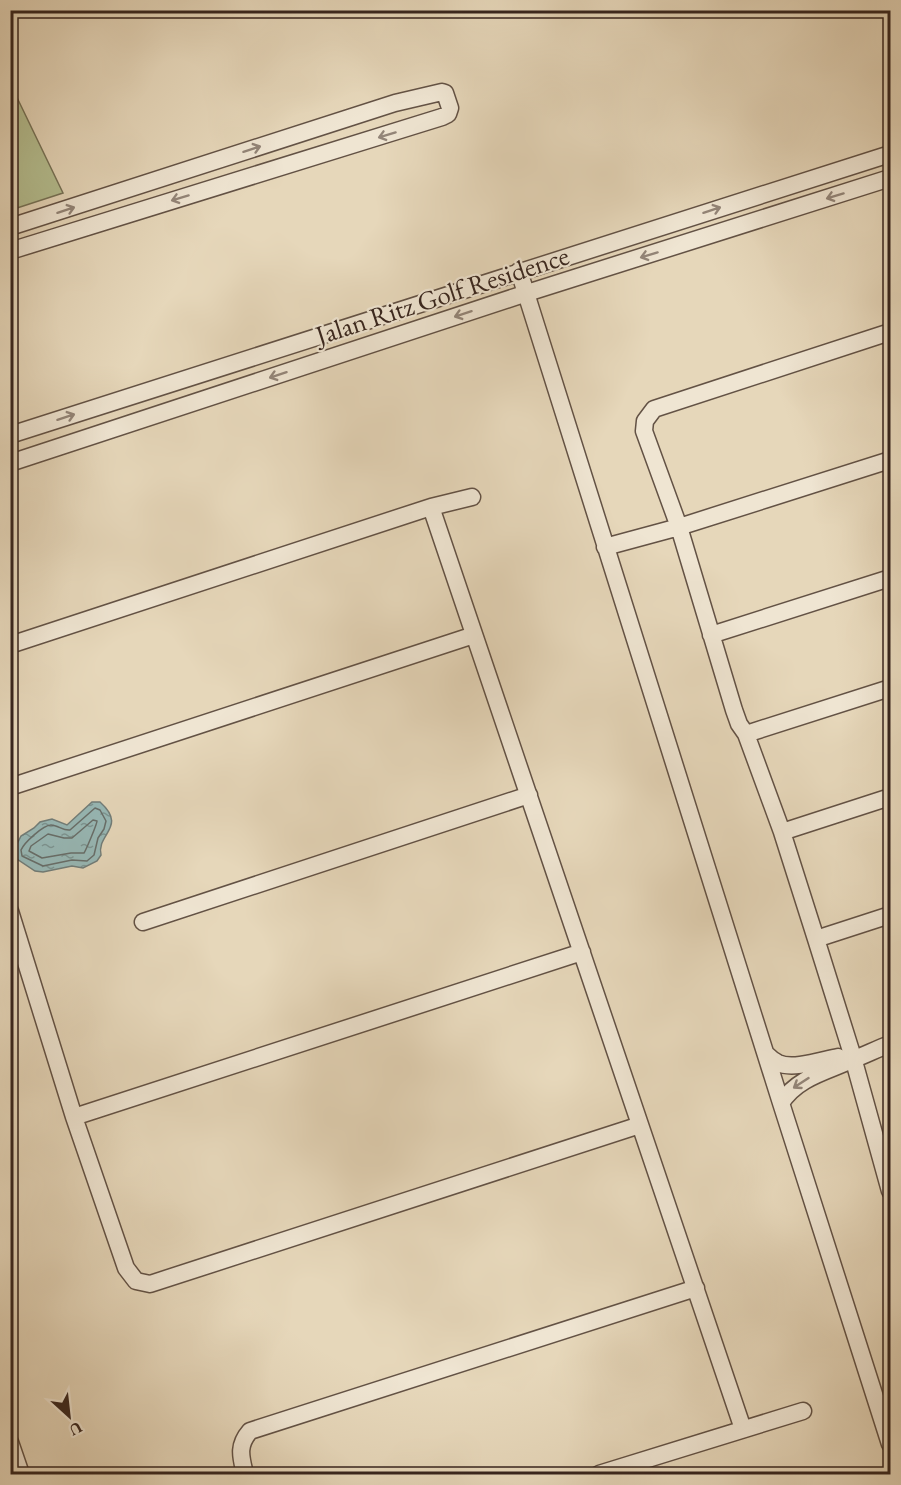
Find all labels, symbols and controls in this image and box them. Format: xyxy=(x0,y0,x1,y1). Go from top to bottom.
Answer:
one-way arrow xyxy=(378,130,397,141)
one-way arrow xyxy=(242,143,261,154)
one-way arrow xyxy=(826,191,845,202)
one-way arrow xyxy=(171,194,190,205)
one-way arrow xyxy=(56,204,75,215)
one-way arrow xyxy=(702,204,721,215)
street label: Jalan Ritz Golf Residence xyxy=(309,237,573,353)
one-way arrow xyxy=(640,250,659,261)
one-way arrow xyxy=(454,309,473,320)
one-way arrow xyxy=(269,370,288,381)
one-way arrow xyxy=(56,411,75,422)
one-way arrow xyxy=(793,1077,810,1089)
north arrow xyxy=(39,1386,99,1446)
text: U xyxy=(65,1417,86,1441)

